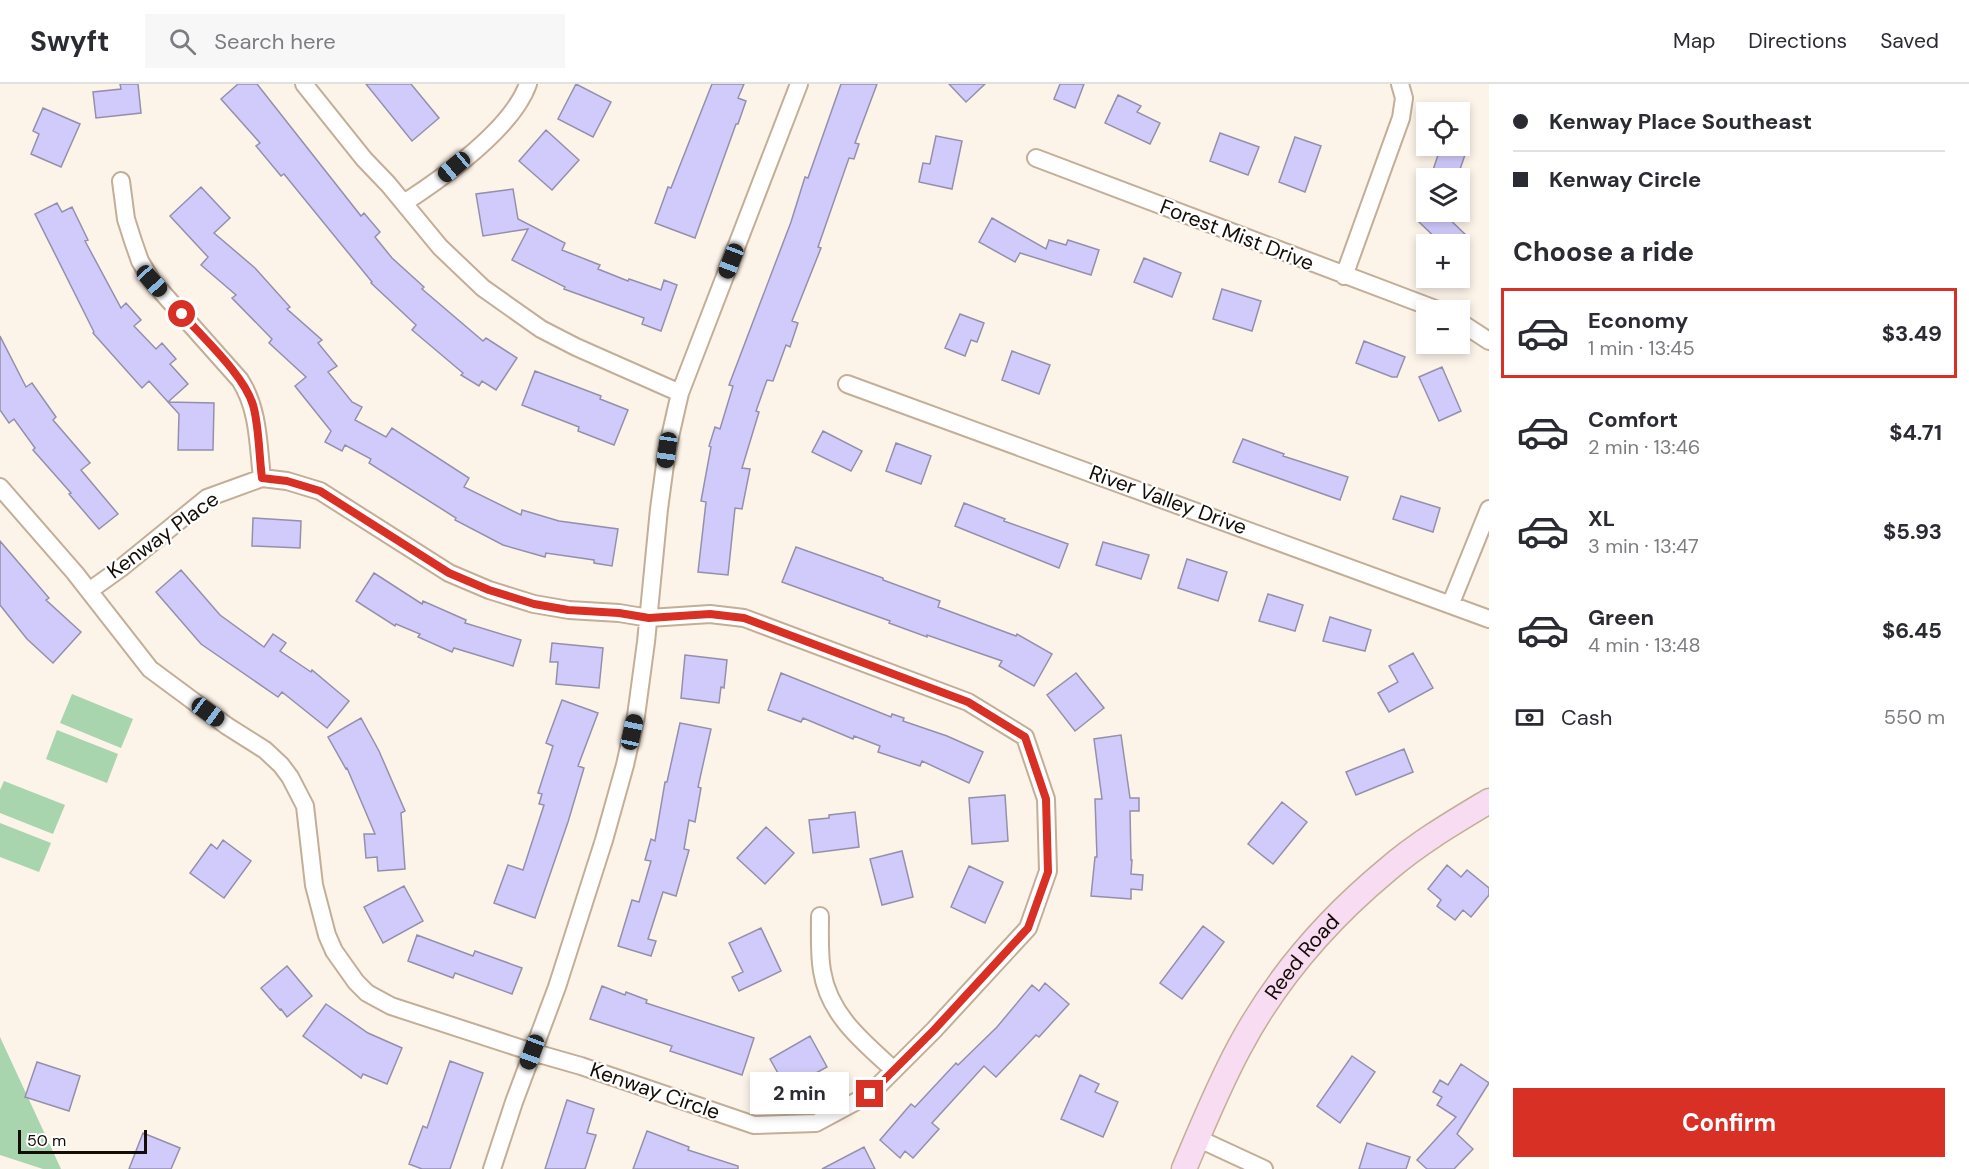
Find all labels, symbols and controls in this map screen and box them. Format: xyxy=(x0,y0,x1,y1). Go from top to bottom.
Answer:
search box xyxy=(145,14,565,68)
text: Swyft xyxy=(30,23,109,60)
icon: search xyxy=(166,25,199,58)
text: Search here xyxy=(214,27,336,56)
text: Map xyxy=(1673,27,1715,55)
text: Directions xyxy=(1748,27,1847,55)
text: Saved xyxy=(1880,27,1939,55)
map controls xyxy=(1416,102,1470,354)
button: locate xyxy=(1416,102,1470,156)
text: Kenway Place Southeast xyxy=(1549,107,1812,136)
car xyxy=(434,149,474,185)
text: Kenway Circle xyxy=(1549,165,1701,194)
button: layers xyxy=(1416,168,1470,222)
street label: Forest Mist Drive xyxy=(1156,193,1318,277)
button: + xyxy=(1416,234,1470,288)
text: Choose a ride xyxy=(1513,234,1694,269)
car xyxy=(716,241,746,281)
car xyxy=(133,262,171,300)
route start xyxy=(168,300,195,327)
button: − xyxy=(1416,300,1470,354)
icon: car xyxy=(1516,306,1570,360)
text: Economy xyxy=(1588,306,1688,335)
text: $3.49 xyxy=(1882,319,1942,348)
text: 1 min · 13:45 xyxy=(1588,335,1695,361)
icon: car xyxy=(1516,405,1570,459)
text: Comfort xyxy=(1588,405,1678,434)
text: $4.71 xyxy=(1889,418,1942,447)
car xyxy=(656,431,678,469)
text: 2 min · 13:46 xyxy=(1588,434,1700,460)
street label: River Valley Drive xyxy=(1085,459,1251,541)
street label: Kenway Place xyxy=(101,485,225,585)
icon: car xyxy=(1516,504,1570,558)
text: XL xyxy=(1588,504,1615,533)
text: $5.93 xyxy=(1883,517,1942,546)
text: 3 min · 13:47 xyxy=(1588,533,1699,559)
icon: car xyxy=(1516,603,1570,657)
text: Green xyxy=(1588,603,1654,632)
text: $6.45 xyxy=(1882,616,1942,645)
text: 4 min · 13:48 xyxy=(1588,632,1701,658)
car xyxy=(188,694,228,730)
icon: cash xyxy=(1513,701,1546,734)
text: Cash xyxy=(1561,703,1612,732)
text: 550 m xyxy=(1884,704,1945,730)
car xyxy=(619,713,645,751)
street label: Reed Road xyxy=(1258,908,1346,1005)
car xyxy=(517,1032,547,1072)
street label: Kenway Circle xyxy=(586,1056,724,1126)
callout: 2 min xyxy=(750,1073,849,1115)
text: 2 min xyxy=(773,1080,826,1106)
route end xyxy=(856,1080,883,1107)
button: Confirm xyxy=(1513,1088,1945,1157)
scale bar xyxy=(18,1127,147,1154)
text: 50 m xyxy=(27,1130,66,1151)

